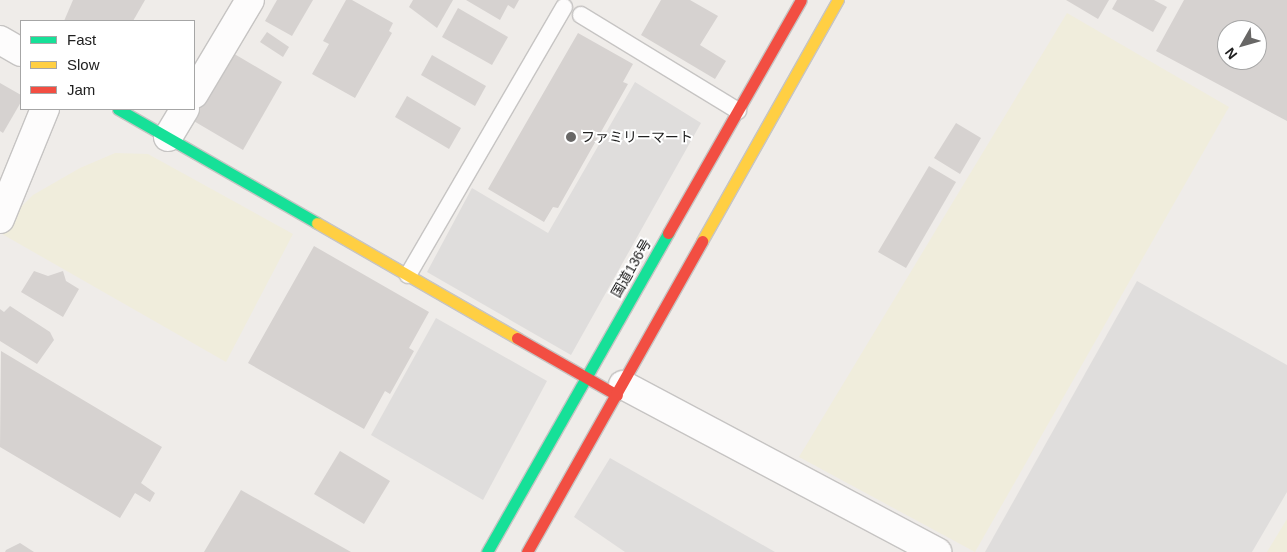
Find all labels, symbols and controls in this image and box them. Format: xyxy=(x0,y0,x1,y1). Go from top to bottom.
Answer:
legend xyxy=(20,20,195,110)
north arrow xyxy=(1217,20,1267,70)
text: Fast xyxy=(67,31,96,48)
text: N xyxy=(1222,45,1240,63)
text: Slow xyxy=(67,56,100,73)
text: Jam xyxy=(67,81,95,98)
place label: ファミリーマート xyxy=(581,129,693,145)
marker: ファミリーマート xyxy=(565,131,577,143)
street label: 国道136号 xyxy=(607,235,655,301)

